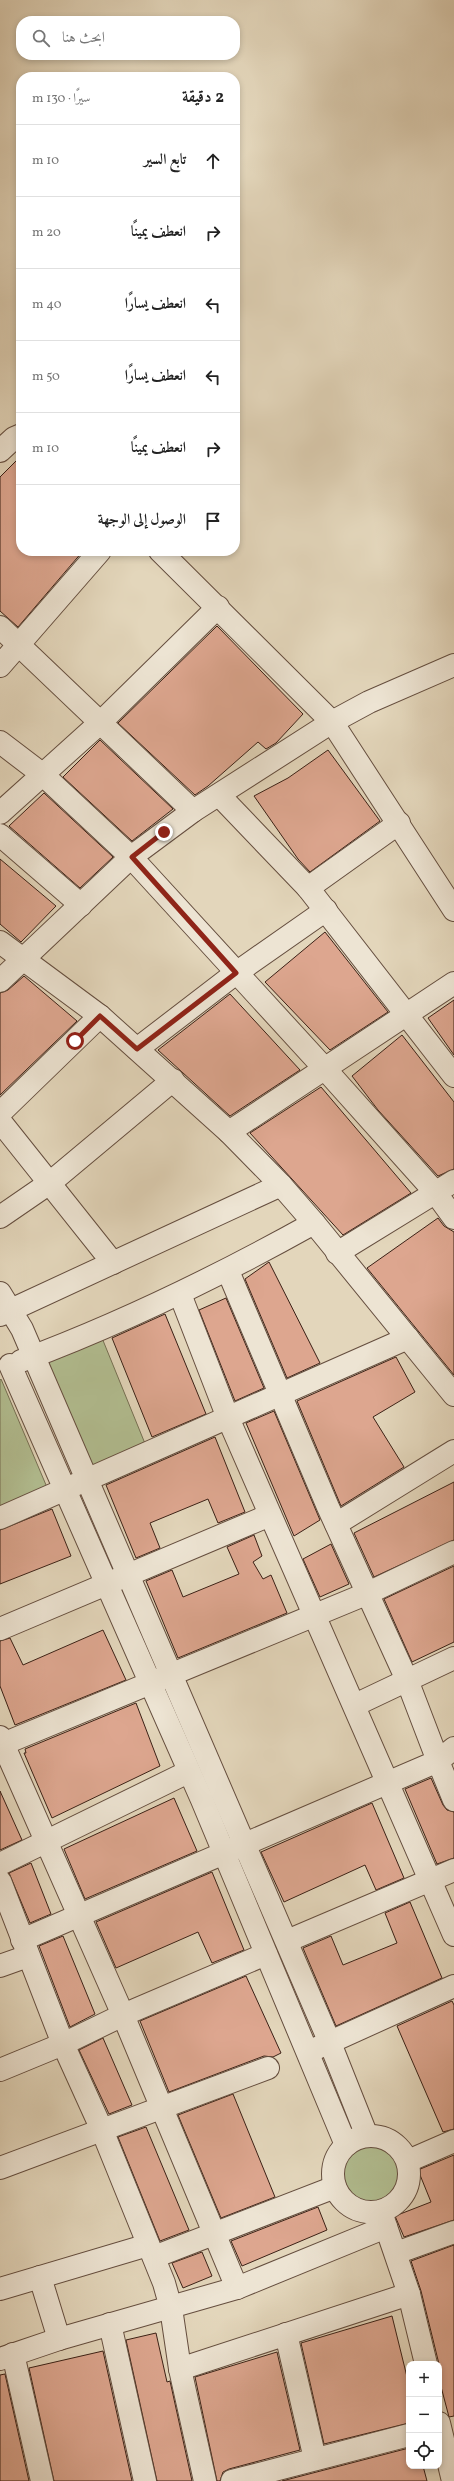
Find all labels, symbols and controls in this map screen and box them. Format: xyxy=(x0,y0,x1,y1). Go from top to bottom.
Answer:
search box xyxy=(16,16,240,60)
icon: search xyxy=(30,27,52,49)
text: ابحث هنا xyxy=(62,28,105,49)
text: 2 دقيقة xyxy=(182,86,224,109)
text: سيرًا · 130 m xyxy=(32,90,91,108)
text: تابع السير xyxy=(144,150,186,171)
icon: ahead xyxy=(202,150,224,172)
text: 10 m xyxy=(32,152,59,170)
text: انعطف يمينًا xyxy=(131,222,186,243)
icon: right xyxy=(202,222,224,244)
text: 20 m xyxy=(32,224,61,242)
text: انعطف يسارًا xyxy=(125,294,186,315)
icon: left xyxy=(202,294,224,316)
text: 40 m xyxy=(32,296,61,314)
text: انعطف يسارًا xyxy=(125,366,186,387)
icon: left xyxy=(202,366,224,388)
text: 50 m xyxy=(32,368,60,386)
text: انعطف يمينًا xyxy=(131,438,186,459)
icon: right xyxy=(202,438,224,460)
text: 10 m xyxy=(32,440,59,458)
text: الوصول إلى الوجهة xyxy=(98,510,186,531)
icon: arrive xyxy=(202,510,224,532)
route end xyxy=(155,823,173,841)
route start xyxy=(66,1032,84,1050)
map controls xyxy=(406,2361,442,2469)
button: + xyxy=(406,2361,442,2397)
button: − xyxy=(406,2397,442,2433)
button: locate xyxy=(406,2433,442,2469)

